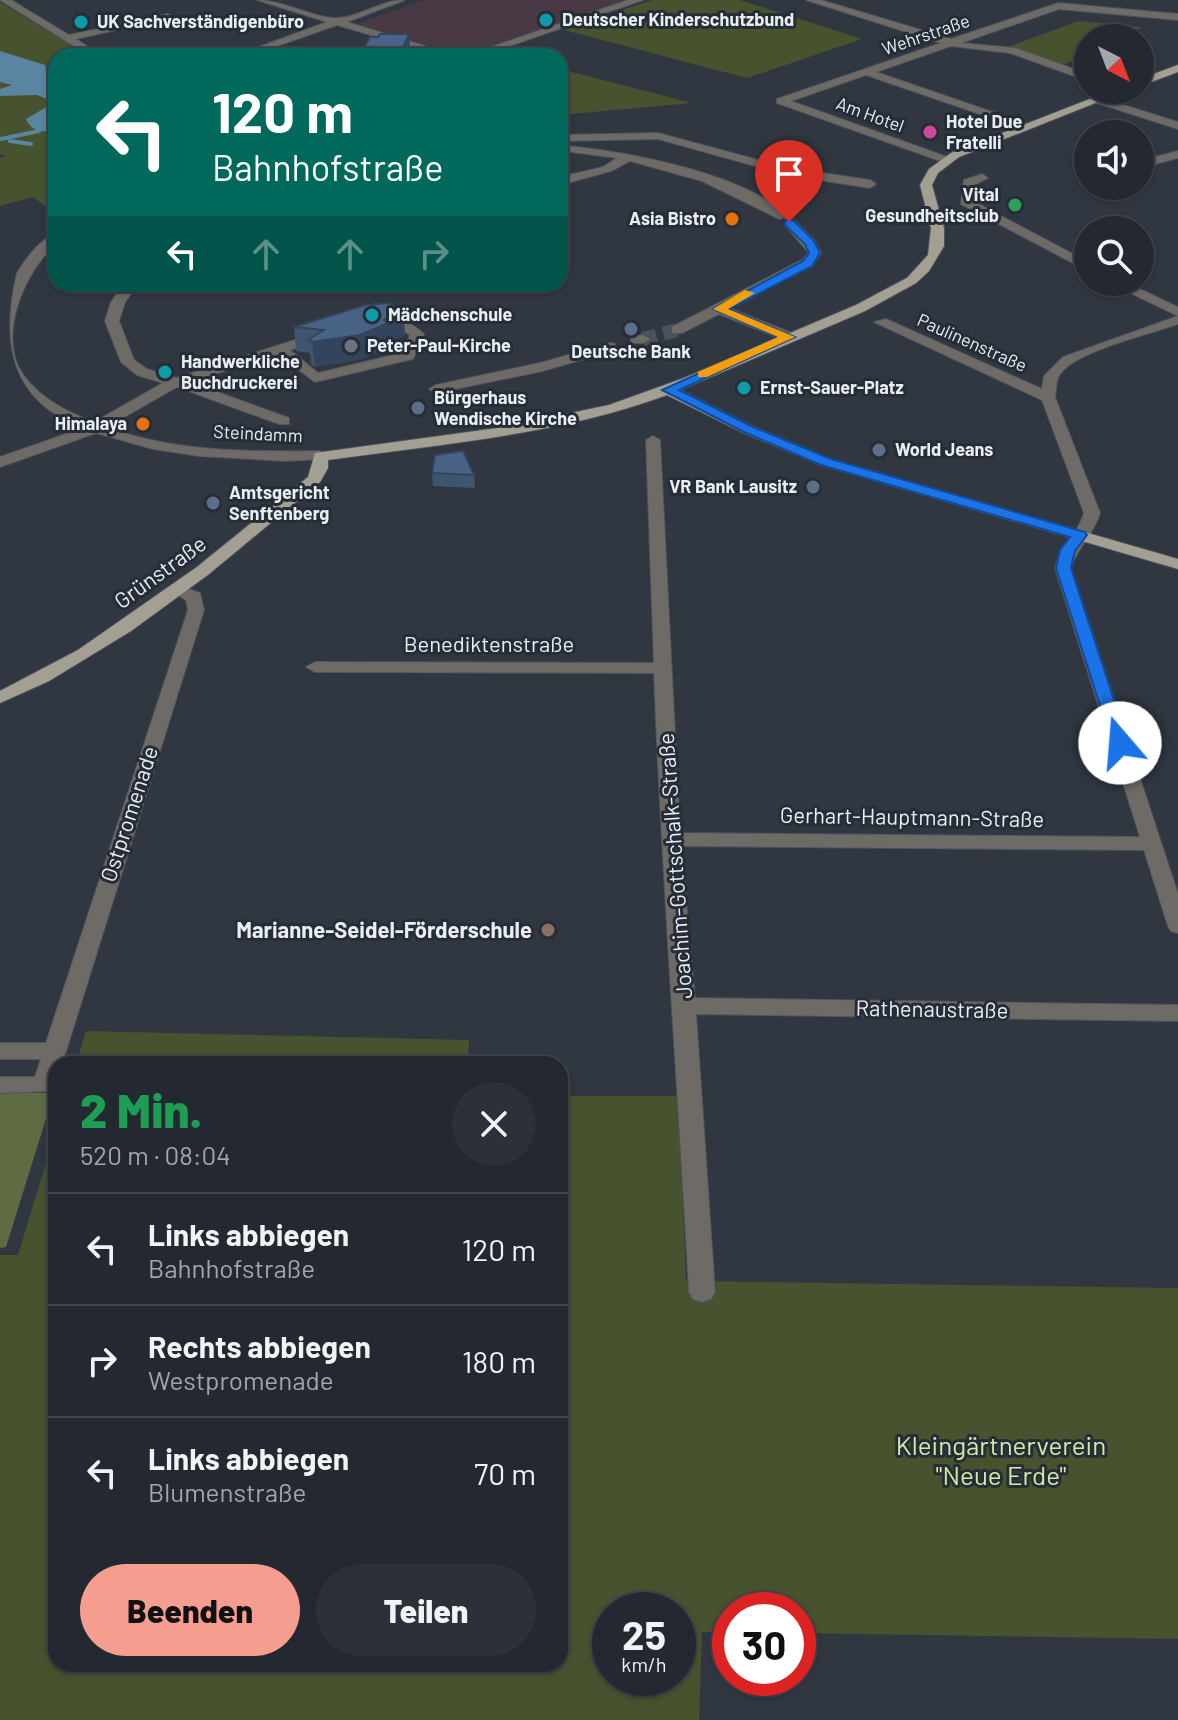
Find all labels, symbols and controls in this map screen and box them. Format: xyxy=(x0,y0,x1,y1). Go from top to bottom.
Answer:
place label: Deutscher Kinderschutzbund xyxy=(562,8,794,30)
street label: Wehrstraße xyxy=(879,9,972,59)
place label: UK Sachverständigenbüro xyxy=(97,10,304,32)
marker: Deutscher Kinderschutzbund xyxy=(537,11,555,29)
marker: UK Sachverständigenbüro xyxy=(72,13,90,31)
north arrow xyxy=(1074,24,1154,104)
map controls xyxy=(1074,24,1154,296)
text: 120 m xyxy=(212,77,353,144)
icon: left xyxy=(80,80,184,184)
street label: Am Hotel xyxy=(833,92,907,137)
place label: Hotel Due Fratelli xyxy=(946,110,1022,153)
button: sound xyxy=(1074,120,1154,200)
marker: Hotel Due Fratelli xyxy=(921,123,939,141)
pin xyxy=(755,140,823,222)
text: Bahnhofstraße xyxy=(212,145,443,188)
icon: arrive xyxy=(767,152,811,196)
place label: Vital Gesundheitsclub xyxy=(865,183,999,226)
marker: Vital Gesundheitsclub xyxy=(1006,196,1024,214)
place label: Asia Bistro xyxy=(629,207,716,229)
marker: Asia Bistro xyxy=(723,210,741,228)
button: search xyxy=(1074,216,1154,296)
icon: left xyxy=(160,232,204,276)
icon: ahead xyxy=(244,232,288,276)
icon: ahead xyxy=(328,232,372,276)
icon: right xyxy=(412,232,456,276)
place label: Mädchenschule xyxy=(388,303,512,325)
marker: Mädchenschule xyxy=(363,306,381,324)
street label: Paulinenstraße xyxy=(914,308,1031,376)
marker: Deutsche Bank xyxy=(622,320,640,338)
place label: Peter-Paul-Kirche xyxy=(367,334,511,356)
marker: Peter-Paul-Kirche xyxy=(342,337,360,355)
place label: Deutsche Bank xyxy=(571,340,691,362)
place label: Handwerkliche Buchdruckerei xyxy=(181,350,300,393)
marker: Handwerkliche Buchdruckerei xyxy=(156,363,174,381)
place label: Ernst-Sauer-Platz xyxy=(760,376,904,398)
marker: Ernst-Sauer-Platz xyxy=(735,379,753,397)
place label: Bürgerhaus Wendische Kirche xyxy=(434,386,577,429)
marker: Bürgerhaus Wendische Kirche xyxy=(409,399,427,417)
place label: Himalaya xyxy=(55,412,127,434)
marker: Himalaya xyxy=(134,415,152,433)
street label: Steindamm xyxy=(213,420,303,446)
place label: World Jeans xyxy=(895,438,993,460)
marker: World Jeans xyxy=(870,441,888,459)
place label: VR Bank Lausitz xyxy=(669,475,797,497)
marker: VR Bank Lausitz xyxy=(804,478,822,496)
place label: Amtsgericht Senftenberg xyxy=(229,481,330,524)
marker: Amtsgericht Senftenberg xyxy=(204,494,222,512)
street label: Grünstraße xyxy=(109,529,210,613)
street label: Benediktenstraße xyxy=(404,630,574,656)
position arrow xyxy=(1078,701,1162,785)
street label: Joachim-Gottschalk-Straße xyxy=(652,732,696,1000)
street label: Ostpromenade xyxy=(94,743,162,885)
street label: Gerhart-Hauptmann-Straße xyxy=(780,801,1044,831)
place label: Marianne-Seidel-Förderschule xyxy=(236,916,532,942)
marker: Marianne-Seidel-Förderschule xyxy=(539,921,557,939)
street label: Rathenaustraße xyxy=(855,994,1009,1022)
text: 2 Min. xyxy=(80,1080,202,1138)
button: close xyxy=(452,1082,536,1166)
text: 520 m · 08:04 xyxy=(80,1139,231,1170)
text: Links abbiegen xyxy=(148,1216,349,1252)
icon: left xyxy=(80,1227,124,1271)
text: 120 m xyxy=(462,1231,536,1267)
text: Bahnhofstraße xyxy=(148,1252,315,1283)
text: Rechts abbiegen xyxy=(148,1328,371,1364)
icon: right xyxy=(80,1339,124,1383)
text: 180 m xyxy=(462,1343,536,1379)
text: Westpromenade xyxy=(148,1364,334,1395)
park label: Kleingärtnerverein "Neue Erde" xyxy=(896,1429,1106,1490)
text: Links abbiegen xyxy=(148,1440,349,1476)
icon: left xyxy=(80,1451,124,1495)
text: 70 m xyxy=(474,1455,536,1491)
text: Blumenstraße xyxy=(148,1476,306,1507)
button: Beenden xyxy=(80,1564,300,1656)
button: Teilen xyxy=(316,1564,536,1656)
speed limit sign: 30 xyxy=(712,1592,816,1696)
text: 25 xyxy=(622,1610,666,1658)
text: km/h xyxy=(621,1652,667,1676)

